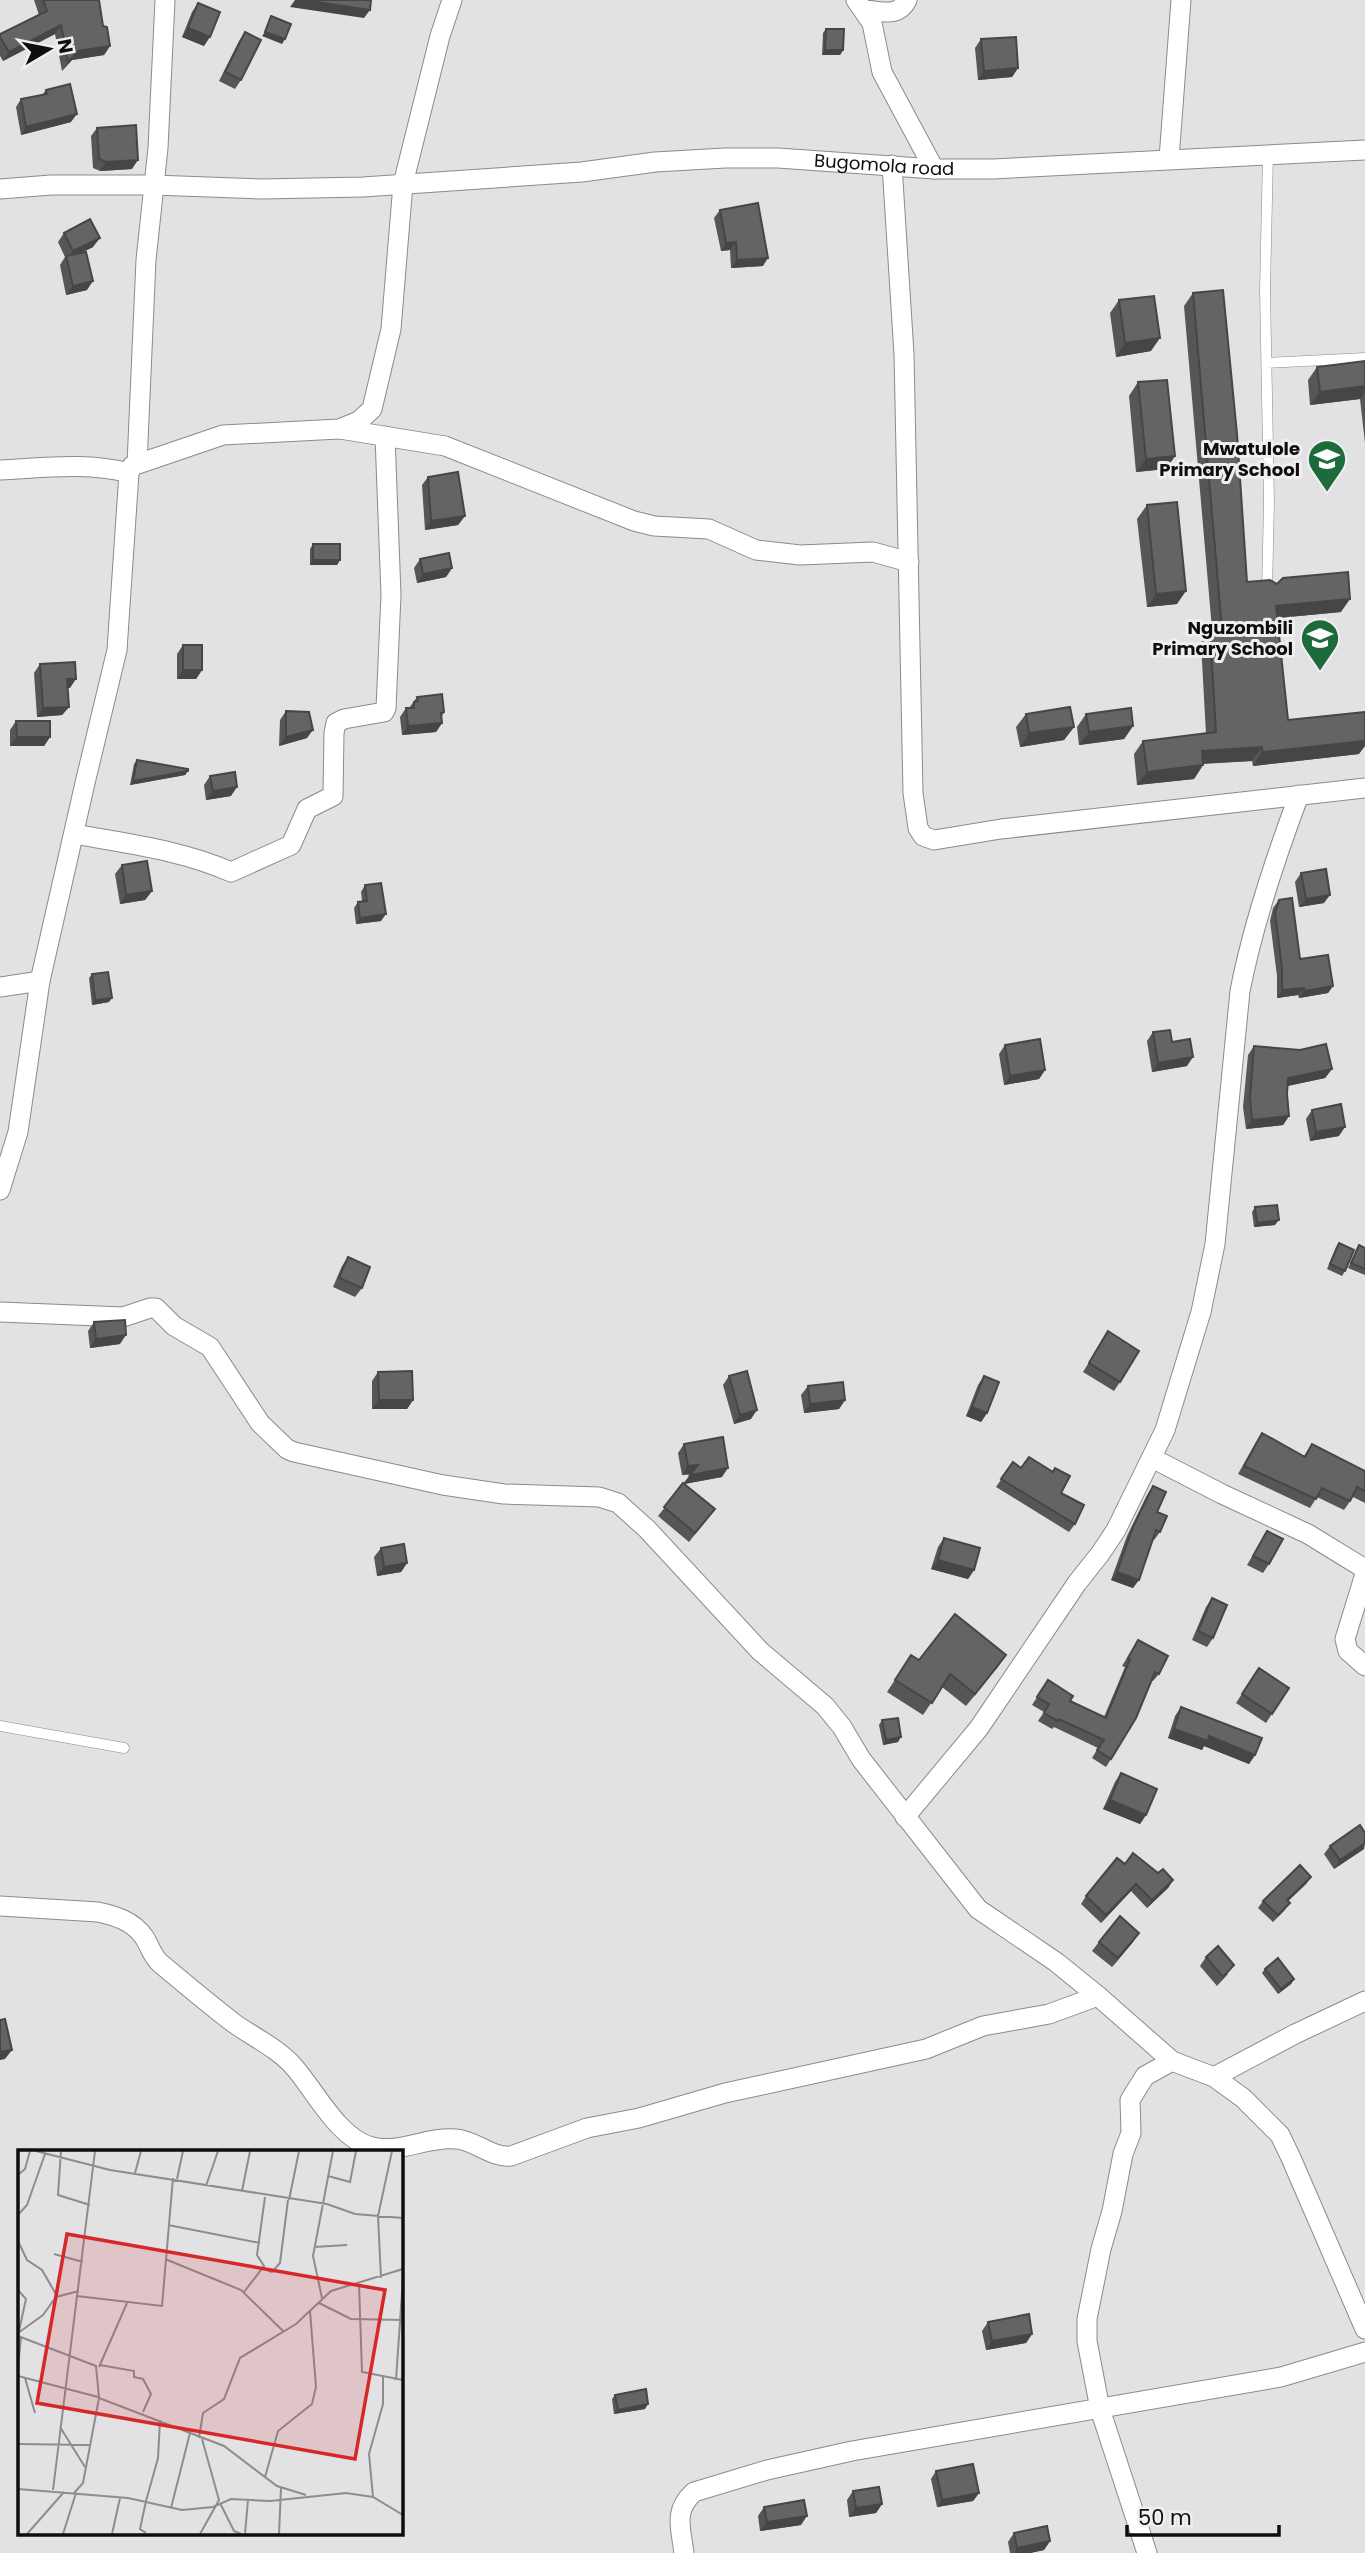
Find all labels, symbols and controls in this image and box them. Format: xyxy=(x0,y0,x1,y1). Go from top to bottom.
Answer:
north arrow xyxy=(14,14,84,84)
text: N xyxy=(51,37,80,56)
street label: Bugomola road xyxy=(813,148,954,181)
place label: Mwatulole Primary School xyxy=(1159,436,1300,482)
school or university icon: Mwatulole Primary School xyxy=(1306,438,1348,493)
place label: Nguzombili Primary School xyxy=(1152,615,1293,661)
school or university icon: Nguzombili Primary School xyxy=(1299,617,1341,672)
inset map xyxy=(18,2150,402,2536)
scale bar xyxy=(1127,2494,1279,2538)
text: 50 m xyxy=(1138,2503,1192,2532)

